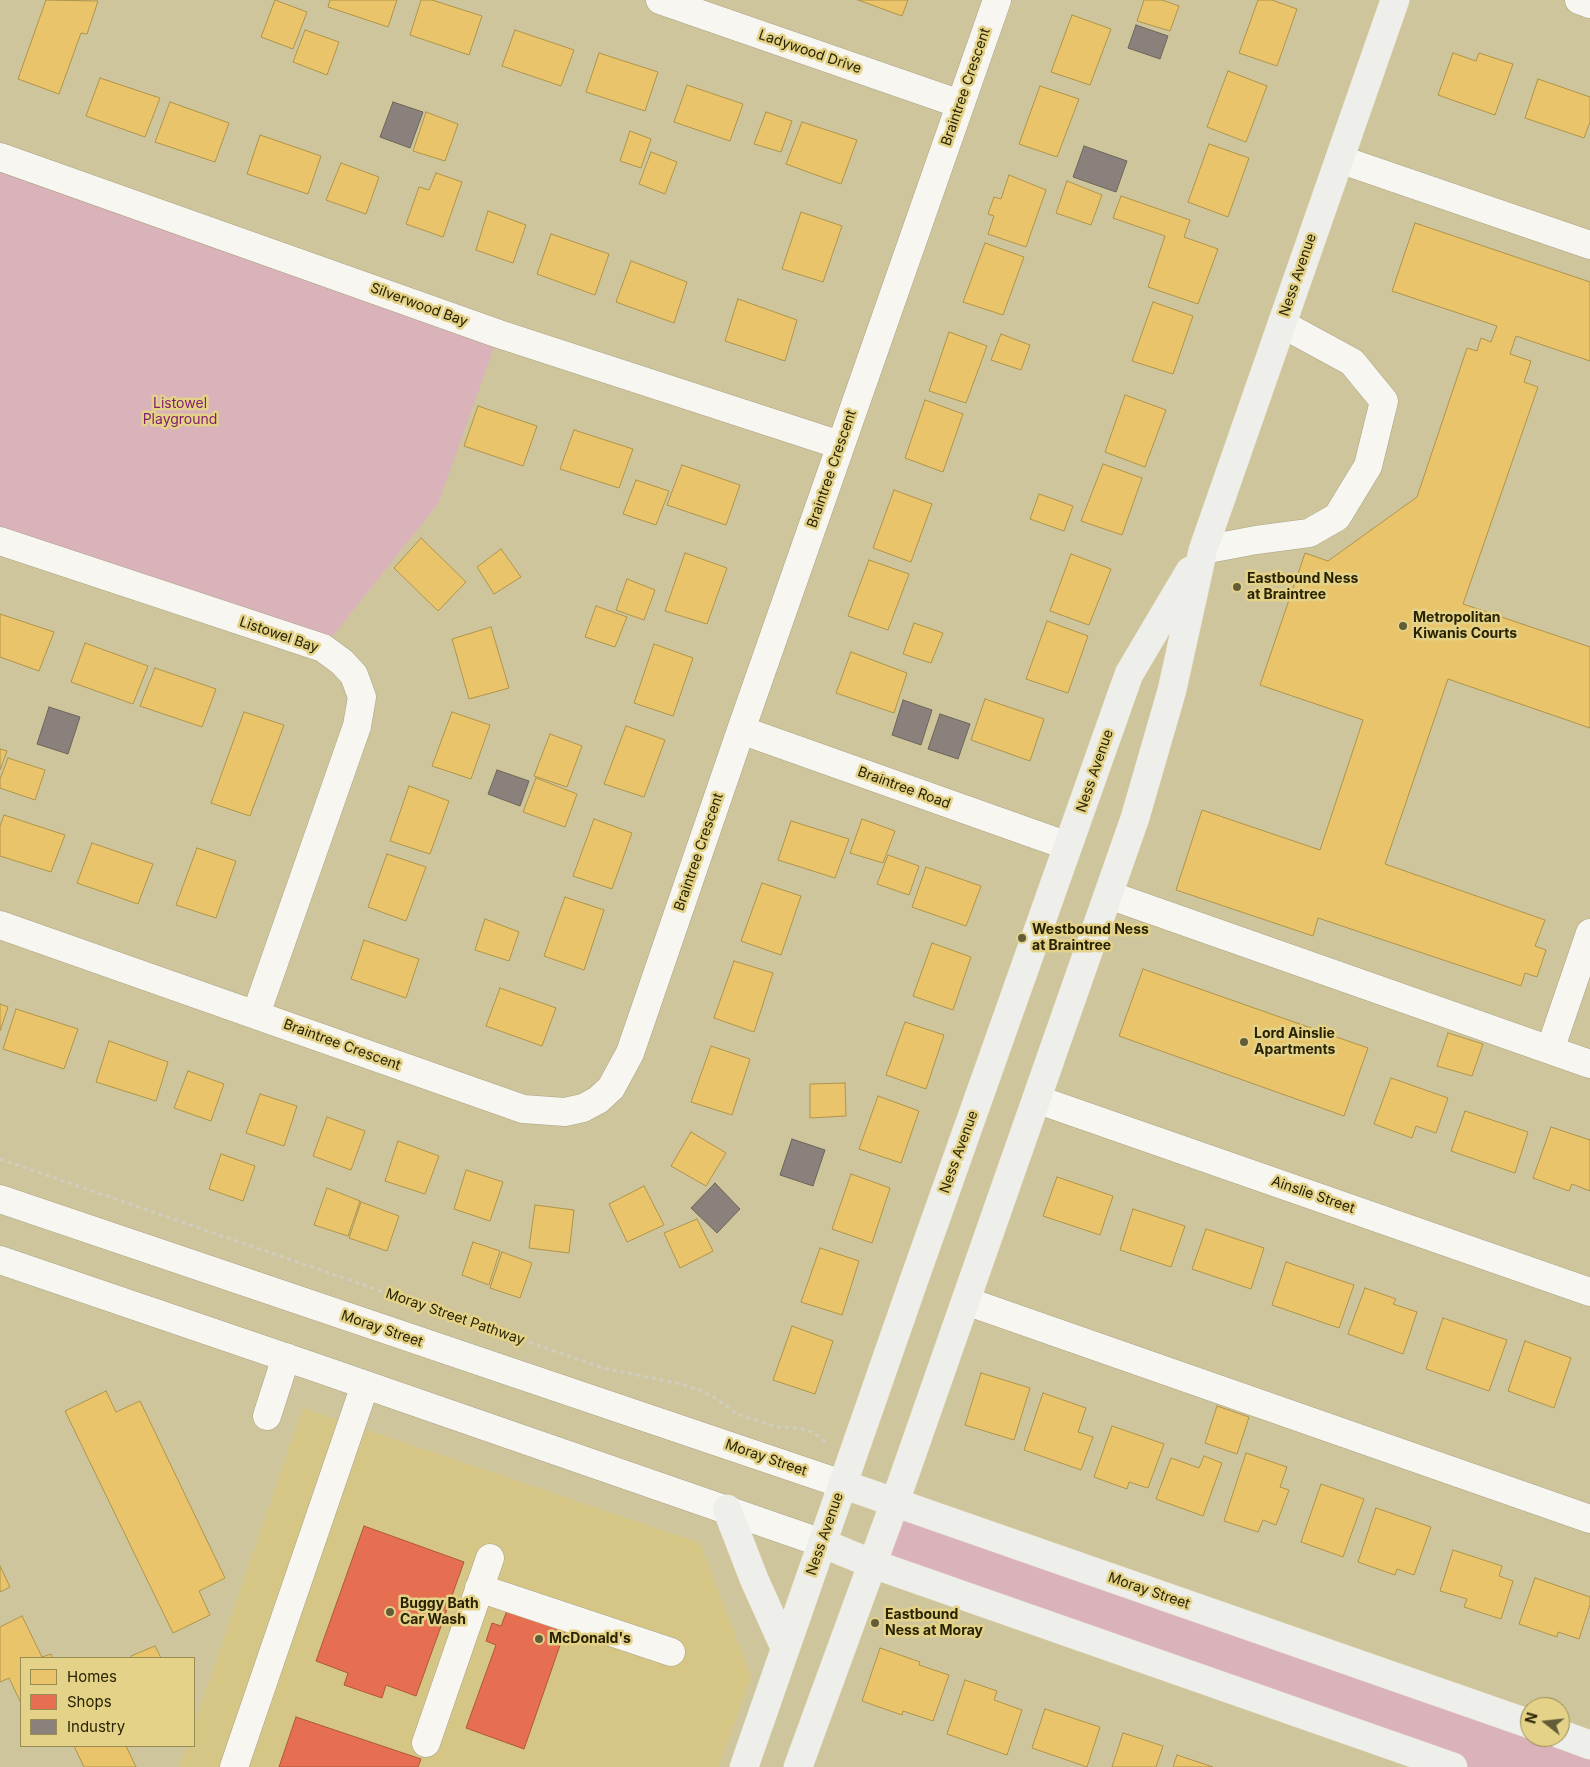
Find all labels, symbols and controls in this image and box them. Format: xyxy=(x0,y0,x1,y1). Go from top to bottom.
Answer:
street label: Braintree Crescent xyxy=(938,26,994,148)
street label: Ladywood Drive xyxy=(756,27,864,77)
street label: Ness Avenue xyxy=(1276,231,1320,319)
street label: Silverwood Bay xyxy=(368,280,470,330)
park label: Listowel Playground xyxy=(143,396,217,428)
street label: Braintree Crescent xyxy=(804,408,860,530)
place label: Eastbound Ness at Braintree xyxy=(1247,571,1358,604)
marker: Eastbound Ness at Braintree xyxy=(1231,581,1243,593)
place label: Metropolitan Kiwanis Courts xyxy=(1413,610,1517,642)
street label: Listowel Bay xyxy=(237,614,321,656)
marker: Metropolitan Kiwanis Courts xyxy=(1397,620,1409,632)
street label: Ness Avenue xyxy=(1073,727,1117,815)
street label: Braintree Road xyxy=(855,763,953,813)
street label: Braintree Crescent xyxy=(671,791,727,913)
place label: Westbound Ness at Braintree xyxy=(1032,922,1149,954)
marker: Westbound Ness at Braintree xyxy=(1016,932,1028,944)
street label: Braintree Crescent xyxy=(281,1016,403,1074)
place label: Lord Ainslie Apartments xyxy=(1254,1026,1335,1058)
marker: Lord Ainslie Apartments xyxy=(1238,1036,1250,1048)
street label: Ness Avenue xyxy=(936,1108,982,1196)
street label: Ainslie Street xyxy=(1269,1173,1357,1217)
street label: Moray Street Pathway xyxy=(383,1285,527,1349)
street label: Moray Street xyxy=(339,1307,425,1351)
street label: Moray Street xyxy=(723,1436,809,1480)
street label: Ness Avenue xyxy=(803,1490,847,1578)
street label: Moray Street xyxy=(1106,1569,1192,1613)
place label: Buggy Bath Car Wash xyxy=(400,1596,479,1628)
marker: Buggy Bath Car Wash xyxy=(384,1606,396,1618)
place label: Eastbound Ness at Moray xyxy=(885,1607,983,1640)
marker: Eastbound Ness at Moray xyxy=(869,1617,881,1629)
place label: McDonald's xyxy=(549,1631,631,1647)
marker: McDonald's xyxy=(533,1633,545,1645)
legend xyxy=(20,1657,195,1747)
text: Homes xyxy=(67,1667,117,1686)
text: Shops xyxy=(67,1692,112,1711)
north arrow xyxy=(1520,1697,1570,1747)
text: N xyxy=(1521,1711,1541,1725)
text: Industry xyxy=(67,1717,125,1736)

